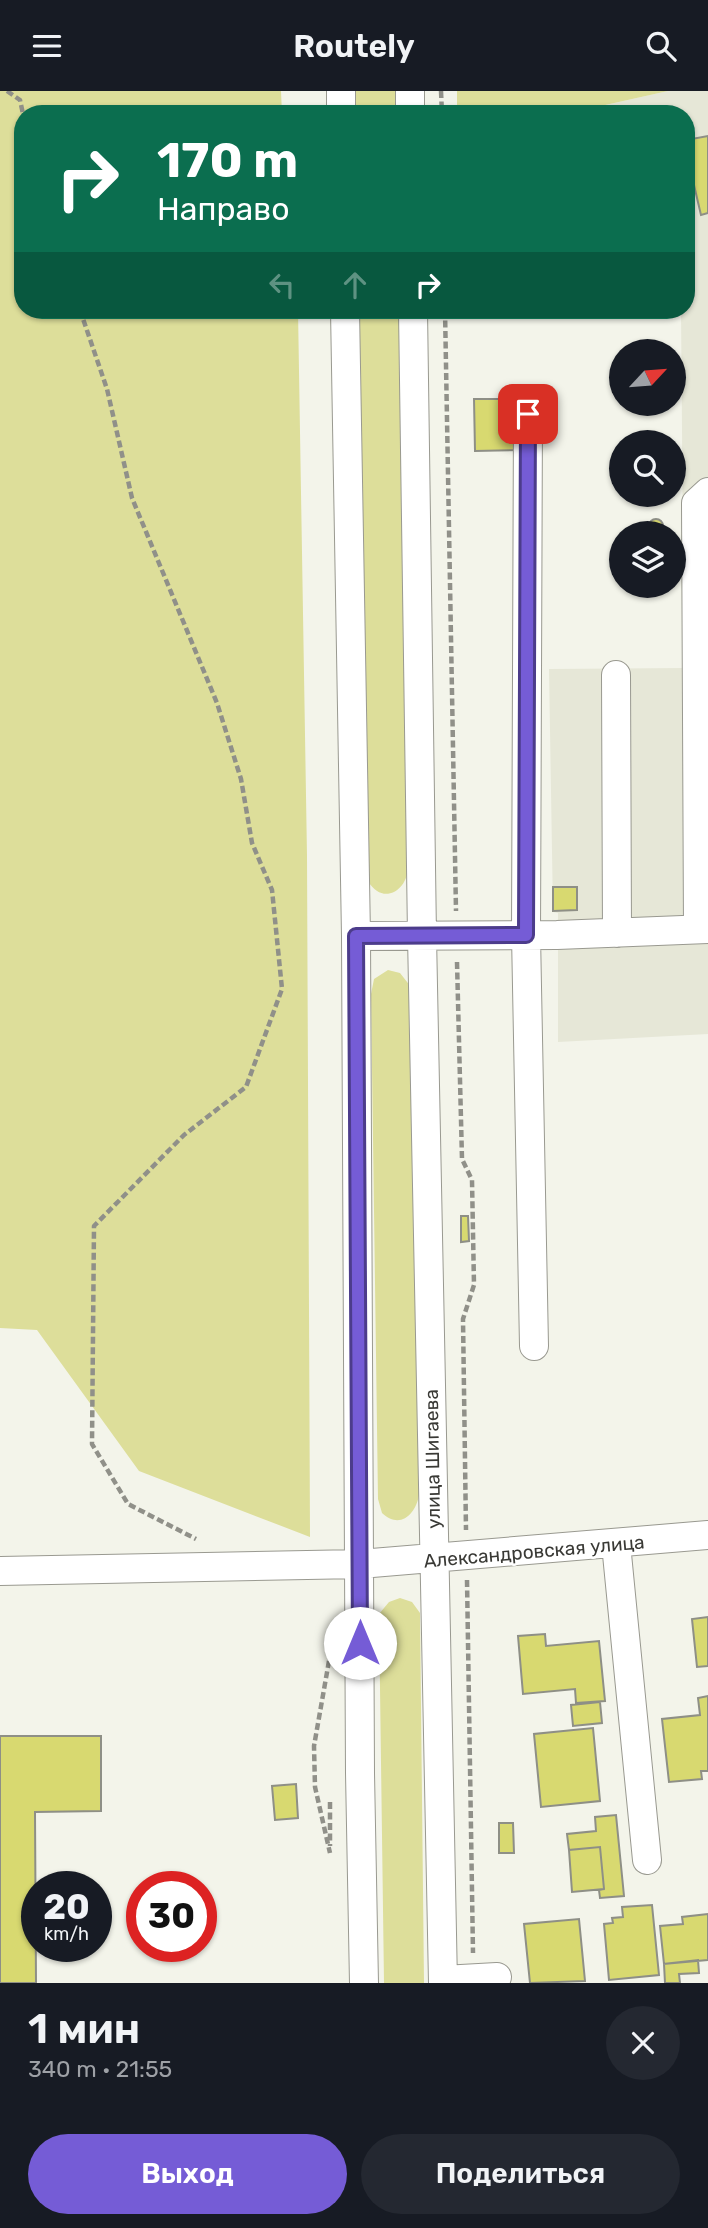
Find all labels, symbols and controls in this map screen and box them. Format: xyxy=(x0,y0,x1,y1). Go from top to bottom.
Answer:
icon: menu xyxy=(28,27,66,65)
text: Routely xyxy=(293,27,415,65)
icon: search xyxy=(642,27,680,65)
text: 170 m xyxy=(157,131,298,189)
icon: right xyxy=(42,133,133,224)
text: Направо xyxy=(157,190,290,228)
icon: left xyxy=(263,266,301,304)
icon: ahead xyxy=(336,266,374,304)
icon: right xyxy=(409,266,447,304)
north arrow xyxy=(609,339,686,417)
map controls xyxy=(609,339,686,598)
pin xyxy=(498,384,558,444)
icon: arrive xyxy=(509,395,547,433)
button: search xyxy=(609,430,686,507)
button: layers xyxy=(609,521,686,598)
street label: улица Шигаева xyxy=(420,1389,445,1529)
street label: Александровская улица xyxy=(423,1530,646,1573)
position arrow xyxy=(323,1606,397,1680)
speed limit sign: 30 xyxy=(126,1871,217,1962)
text: 20 xyxy=(43,1886,90,1928)
text: km/h xyxy=(44,1923,89,1945)
text: 1 мин xyxy=(28,2004,140,2054)
button: close xyxy=(606,2006,680,2080)
text: 340 m · 21:55 xyxy=(28,2055,172,2083)
button: Выход xyxy=(28,2134,347,2214)
button: Поделиться xyxy=(361,2134,680,2214)

